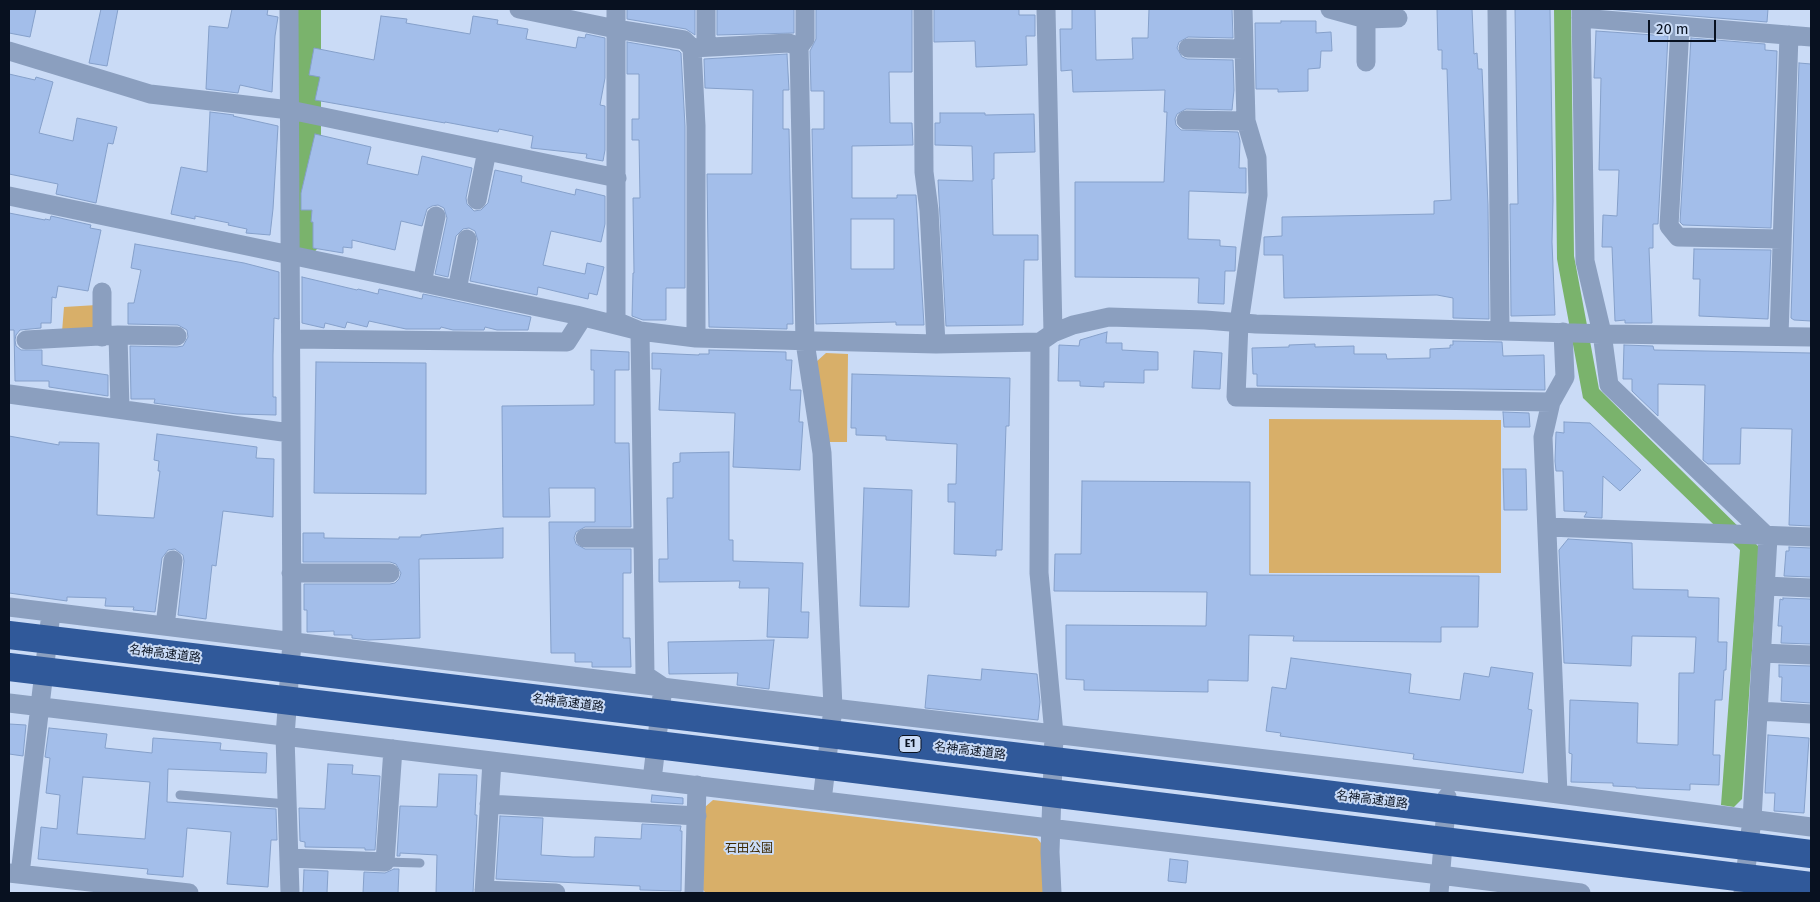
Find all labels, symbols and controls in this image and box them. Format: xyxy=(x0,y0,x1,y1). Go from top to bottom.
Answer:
scale bar xyxy=(1650,10,1718,42)
text: 20 m xyxy=(1656,20,1689,38)
street label: 名神高速道路 xyxy=(128,642,202,666)
street label: 名神高速道路 xyxy=(531,691,605,715)
road number: E1 xyxy=(899,736,921,752)
street label: 名神高速道路 xyxy=(933,739,1007,763)
street label: 名神高速道路 xyxy=(1335,788,1409,812)
park label: 石田公園 xyxy=(725,842,773,856)

